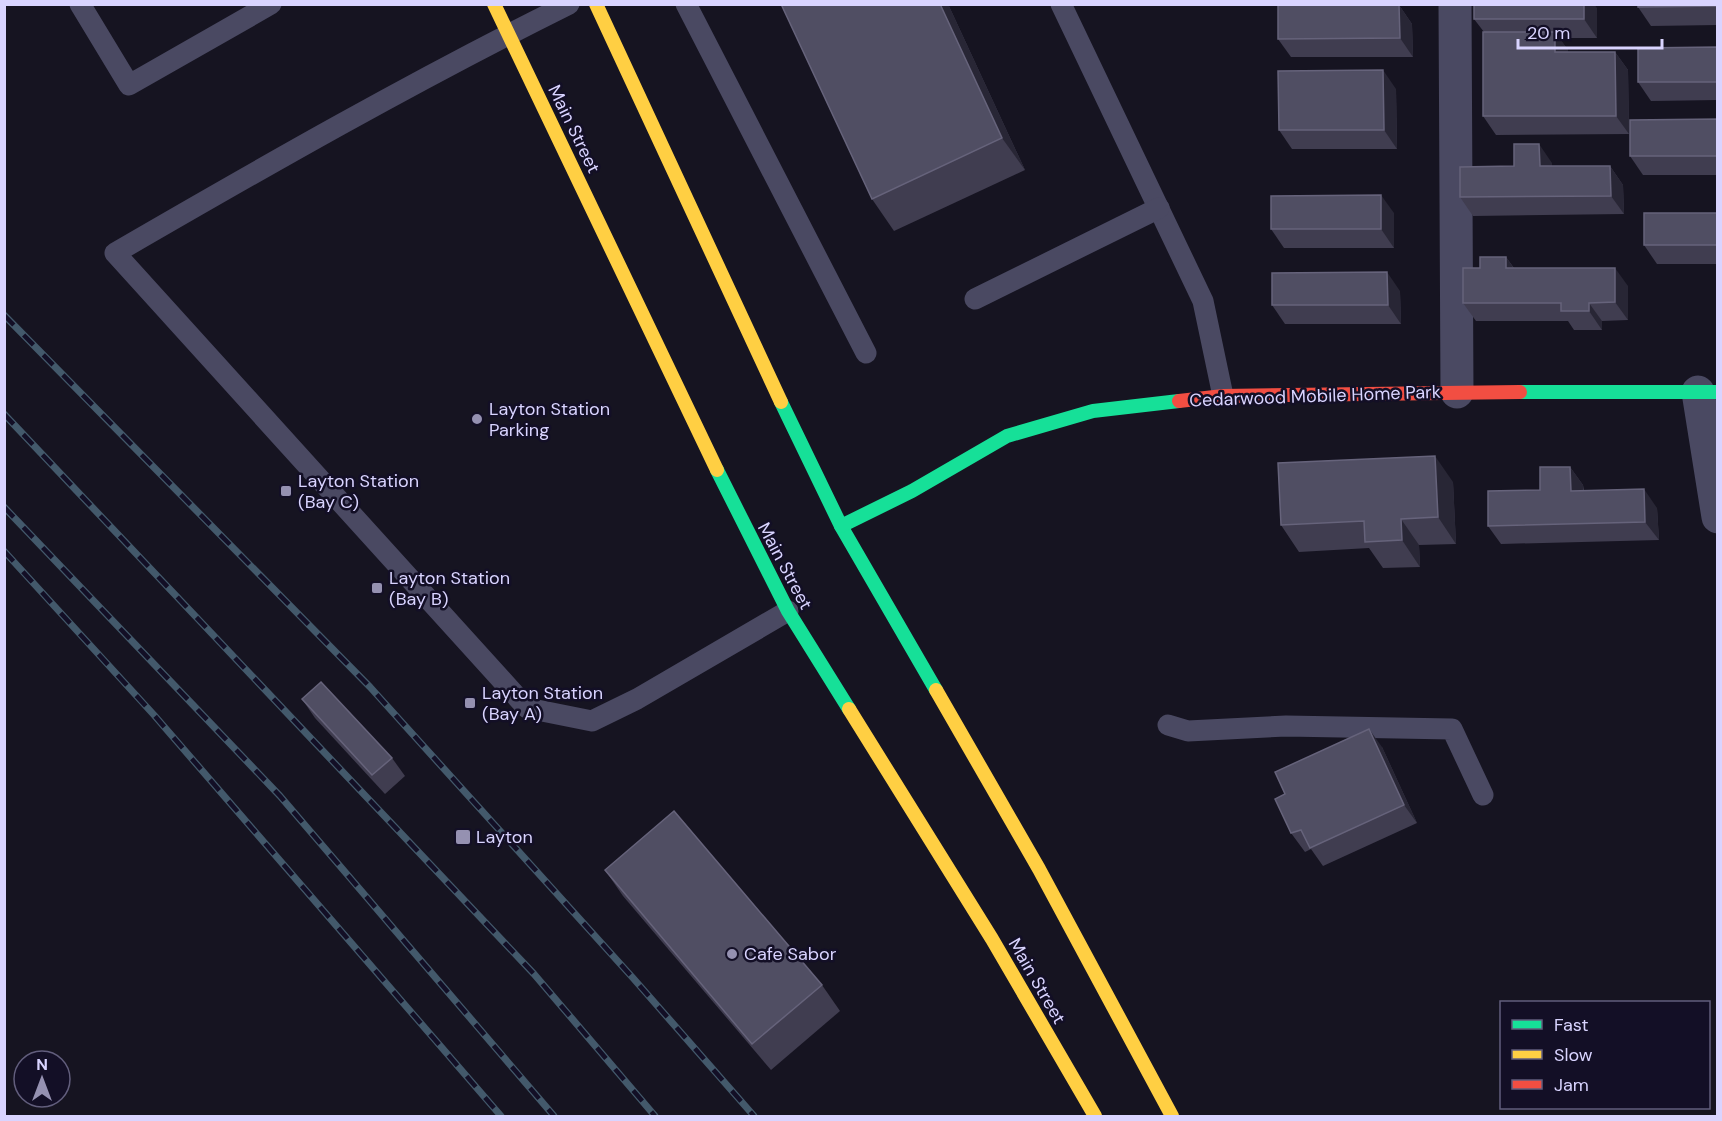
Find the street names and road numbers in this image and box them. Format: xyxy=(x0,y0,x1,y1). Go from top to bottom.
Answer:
street label: Main Street xyxy=(542,81,606,177)
street label: Cedarwood Mobile Home Park xyxy=(1189,380,1441,412)
street label: Main Street xyxy=(752,518,818,614)
street label: Main Street xyxy=(1003,934,1071,1028)

